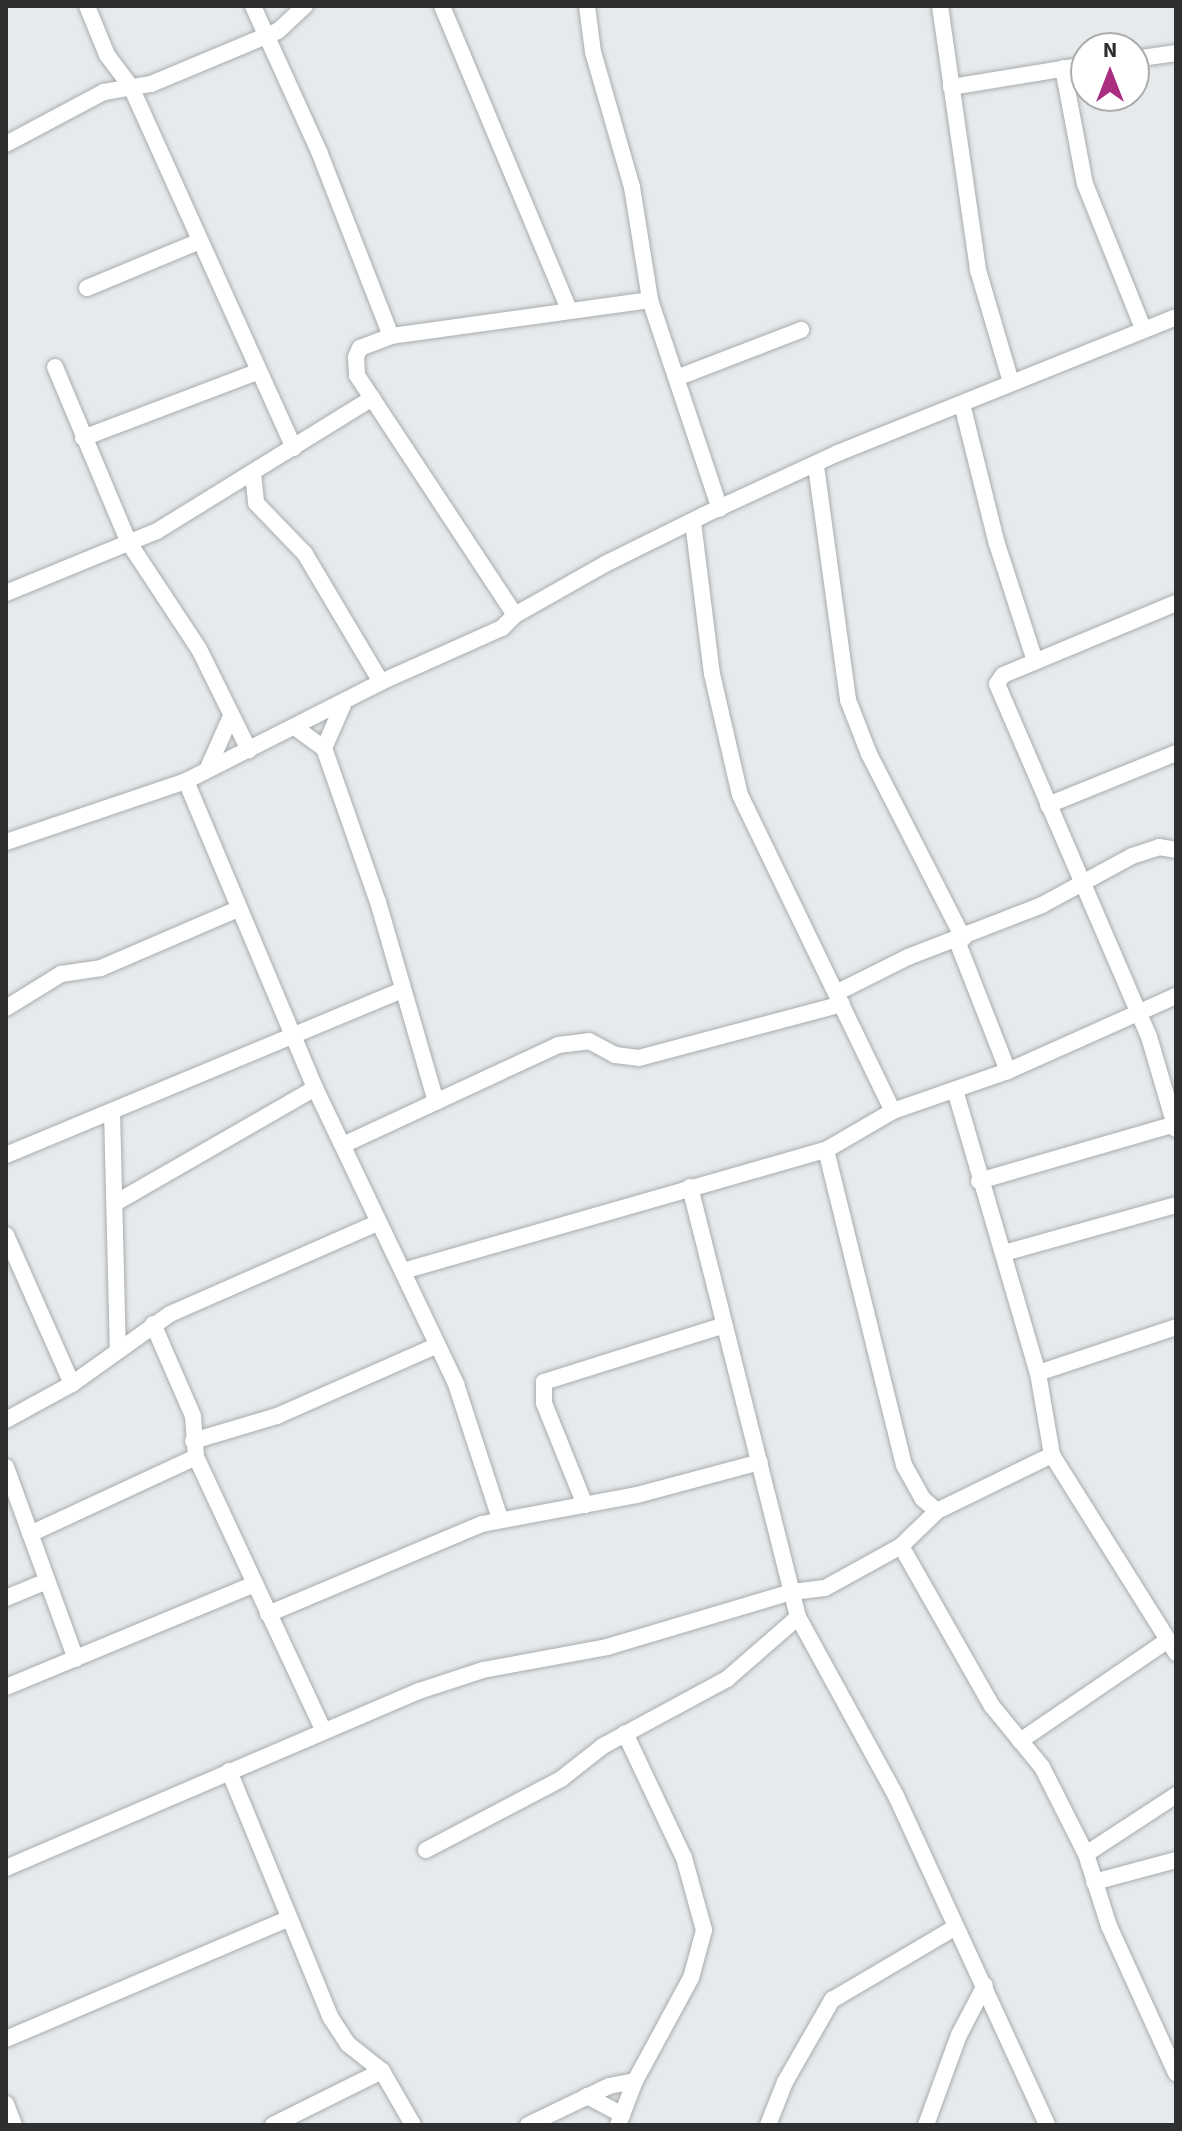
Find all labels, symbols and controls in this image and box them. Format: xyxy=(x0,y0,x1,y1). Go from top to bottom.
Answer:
north arrow xyxy=(1070,32,1150,112)
text: N xyxy=(1103,34,1117,66)

